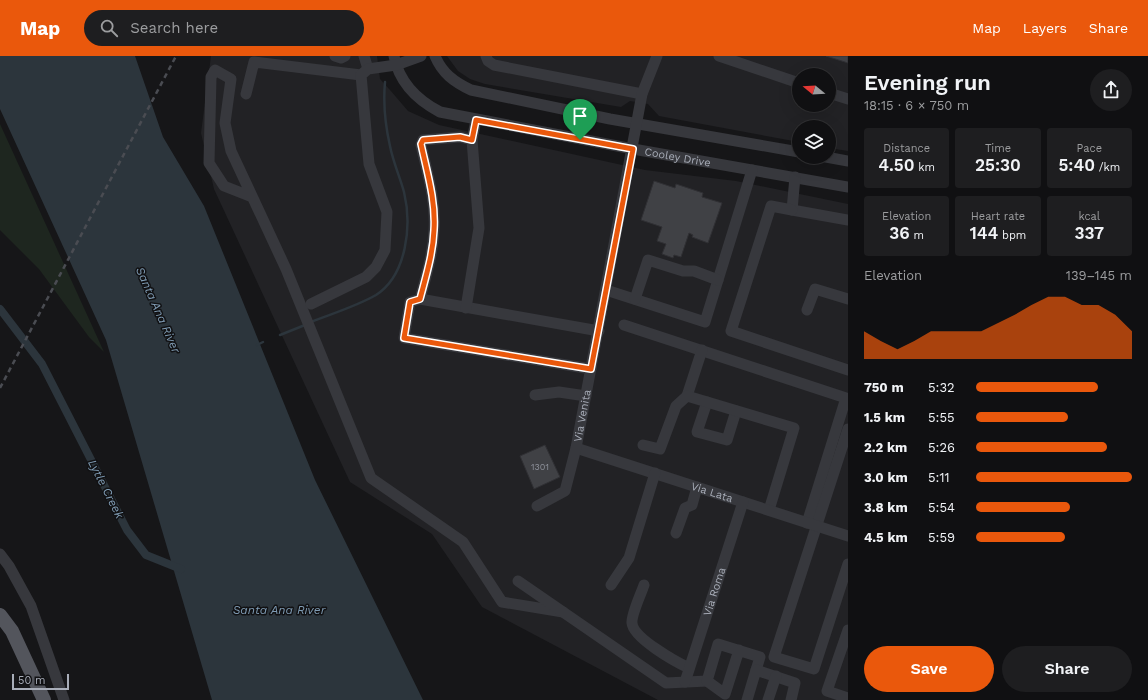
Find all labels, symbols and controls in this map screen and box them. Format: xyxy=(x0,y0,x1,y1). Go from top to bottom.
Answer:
search box xyxy=(84,10,364,46)
text: Map xyxy=(20,17,60,40)
icon: search xyxy=(98,17,120,39)
text: Search here xyxy=(130,19,218,37)
text: Map xyxy=(972,20,1001,36)
text: Layers xyxy=(1023,20,1067,36)
text: Share xyxy=(1089,20,1128,36)
north arrow xyxy=(792,68,836,112)
map controls xyxy=(792,68,836,164)
button: share xyxy=(1090,69,1132,111)
text: Evening run xyxy=(864,70,991,95)
text: 18:15 · 6 × 750 m xyxy=(864,98,969,113)
pin xyxy=(563,99,597,140)
icon: arrive xyxy=(569,105,591,127)
button: layers xyxy=(792,120,836,164)
text: Distance xyxy=(883,142,930,155)
text: Time xyxy=(985,142,1011,155)
text: Pace xyxy=(1077,142,1102,155)
street label: Cooley Drive xyxy=(644,145,712,169)
text: 4.50 xyxy=(878,155,914,175)
text: 25:30 xyxy=(975,155,1021,175)
text: 5:40 xyxy=(1058,155,1095,175)
text: km xyxy=(914,161,935,174)
text: /km xyxy=(1095,161,1120,174)
text: Elevation xyxy=(882,210,931,223)
text: Heart rate xyxy=(971,210,1025,223)
text: kcal xyxy=(1078,210,1100,223)
text: 36 xyxy=(889,223,910,243)
text: 144 xyxy=(970,223,998,243)
text: 337 xyxy=(1075,223,1104,243)
text: m xyxy=(910,229,924,242)
text: bpm xyxy=(998,229,1026,242)
water label: Santa Ana River xyxy=(133,265,184,356)
text: Elevation xyxy=(864,268,922,283)
text: 139–145 m xyxy=(1066,268,1132,283)
text: 750 m xyxy=(864,380,904,395)
text: 5:32 xyxy=(928,380,955,395)
street label: Via Venita xyxy=(571,388,593,443)
text: 1.5 km xyxy=(864,410,905,425)
text: 5:55 xyxy=(928,410,955,425)
text: 2.2 km xyxy=(864,440,907,455)
text: 5:26 xyxy=(928,440,955,455)
water label: Lytle Creek xyxy=(85,457,127,521)
house number: 1301 xyxy=(531,462,549,472)
text: 3.0 km xyxy=(864,470,908,485)
text: 5:11 xyxy=(928,470,950,485)
street label: Via Lata xyxy=(689,479,735,505)
text: 3.8 km xyxy=(864,500,908,515)
text: 5:54 xyxy=(928,500,955,515)
text: 4.5 km xyxy=(864,530,908,545)
text: 5:59 xyxy=(928,530,955,545)
street label: Via Roma xyxy=(700,566,728,618)
water label: Santa Ana River xyxy=(233,603,327,617)
button: Save xyxy=(864,646,994,692)
button: Share xyxy=(1002,646,1132,692)
scale bar xyxy=(12,672,69,691)
text: 50 m xyxy=(18,674,45,687)

